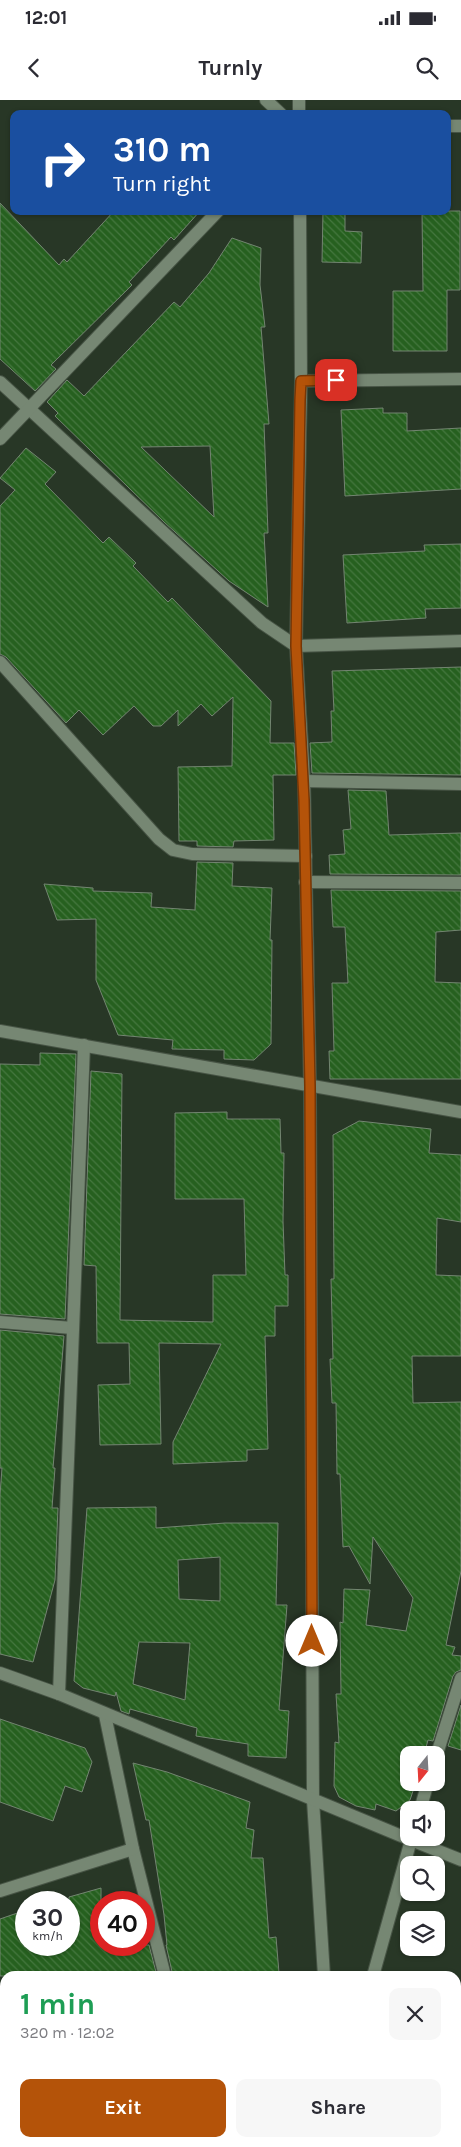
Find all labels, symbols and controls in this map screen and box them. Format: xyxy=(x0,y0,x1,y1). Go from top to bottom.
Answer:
text: 12:01 xyxy=(25,7,67,29)
icon: back xyxy=(20,54,48,82)
icon: search xyxy=(413,54,441,82)
text: Turnly xyxy=(199,55,262,81)
text: 310 m xyxy=(113,129,211,170)
icon: right xyxy=(30,130,95,195)
text: Turn right xyxy=(113,171,211,197)
pin xyxy=(315,359,357,401)
icon: arrive xyxy=(322,366,350,394)
position arrow xyxy=(285,1614,337,1666)
north arrow xyxy=(400,1746,445,1791)
map controls xyxy=(400,1746,445,1956)
button: sound xyxy=(400,1801,445,1846)
button: search xyxy=(400,1856,445,1901)
speed limit sign: 40 xyxy=(90,1891,155,1956)
text: 30 xyxy=(32,1903,63,1932)
button: layers xyxy=(400,1911,445,1956)
text: km/h xyxy=(32,1929,63,1943)
text: 1 min xyxy=(20,1986,95,2022)
button: close xyxy=(389,1988,441,2040)
text: 320 m · 12:02 xyxy=(20,2023,114,2042)
button: Exit xyxy=(20,2079,226,2137)
button: Share xyxy=(236,2079,441,2137)

